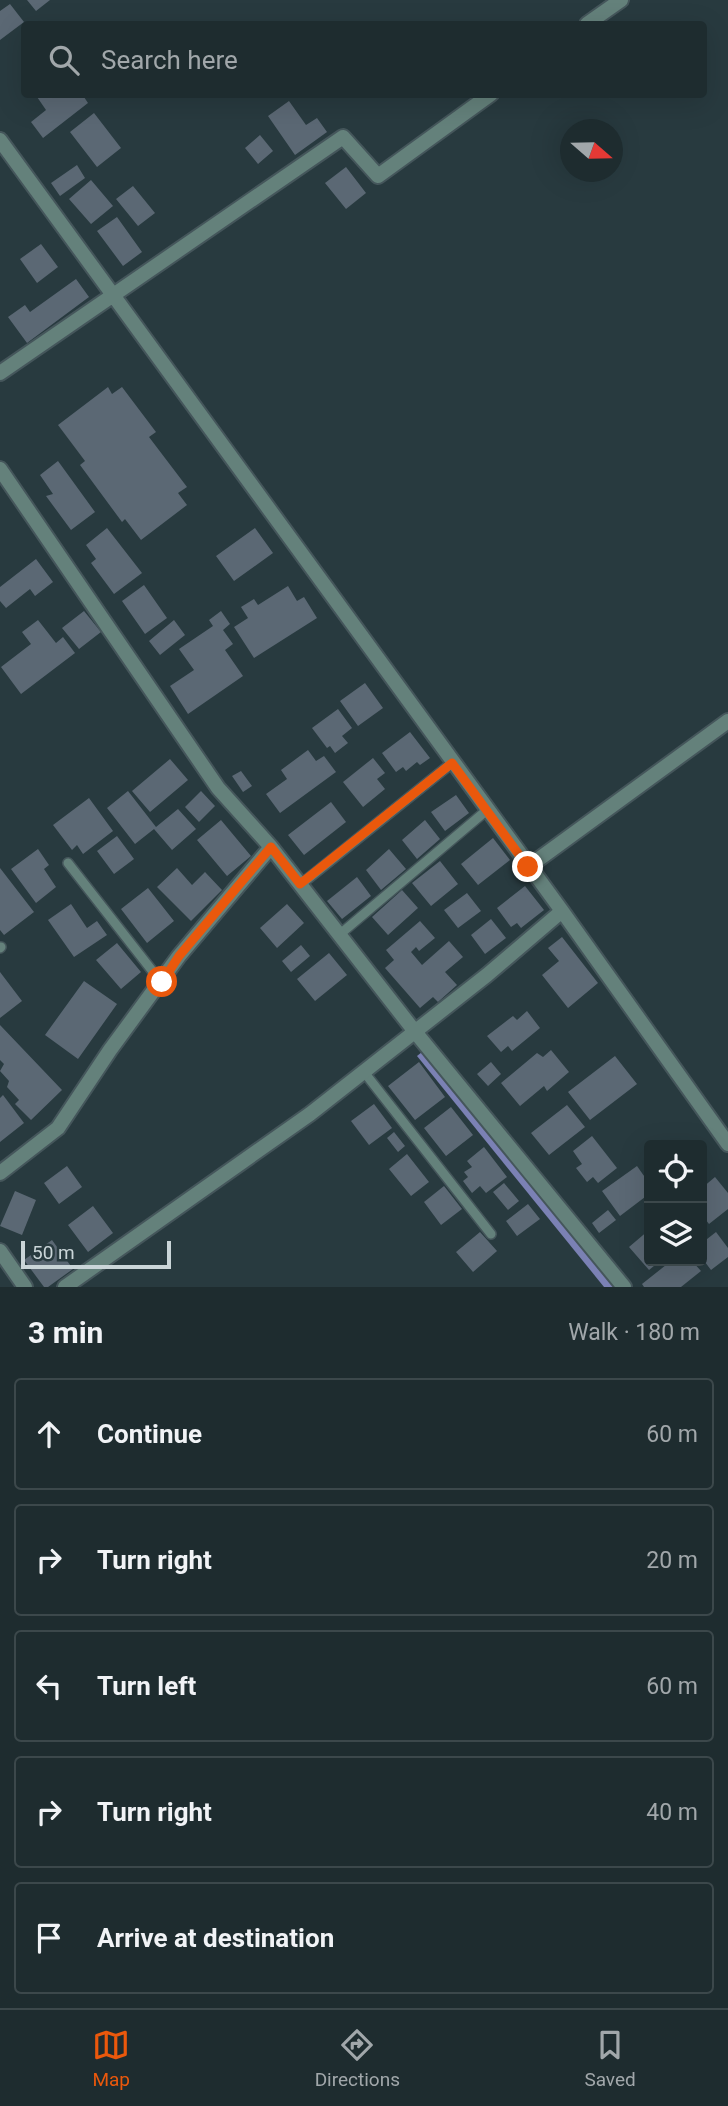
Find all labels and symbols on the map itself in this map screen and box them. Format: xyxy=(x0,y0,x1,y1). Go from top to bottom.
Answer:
north arrow xyxy=(560,119,623,182)
route end xyxy=(512,851,543,882)
route start xyxy=(146,966,177,997)
scale bar xyxy=(21,1238,172,1270)

